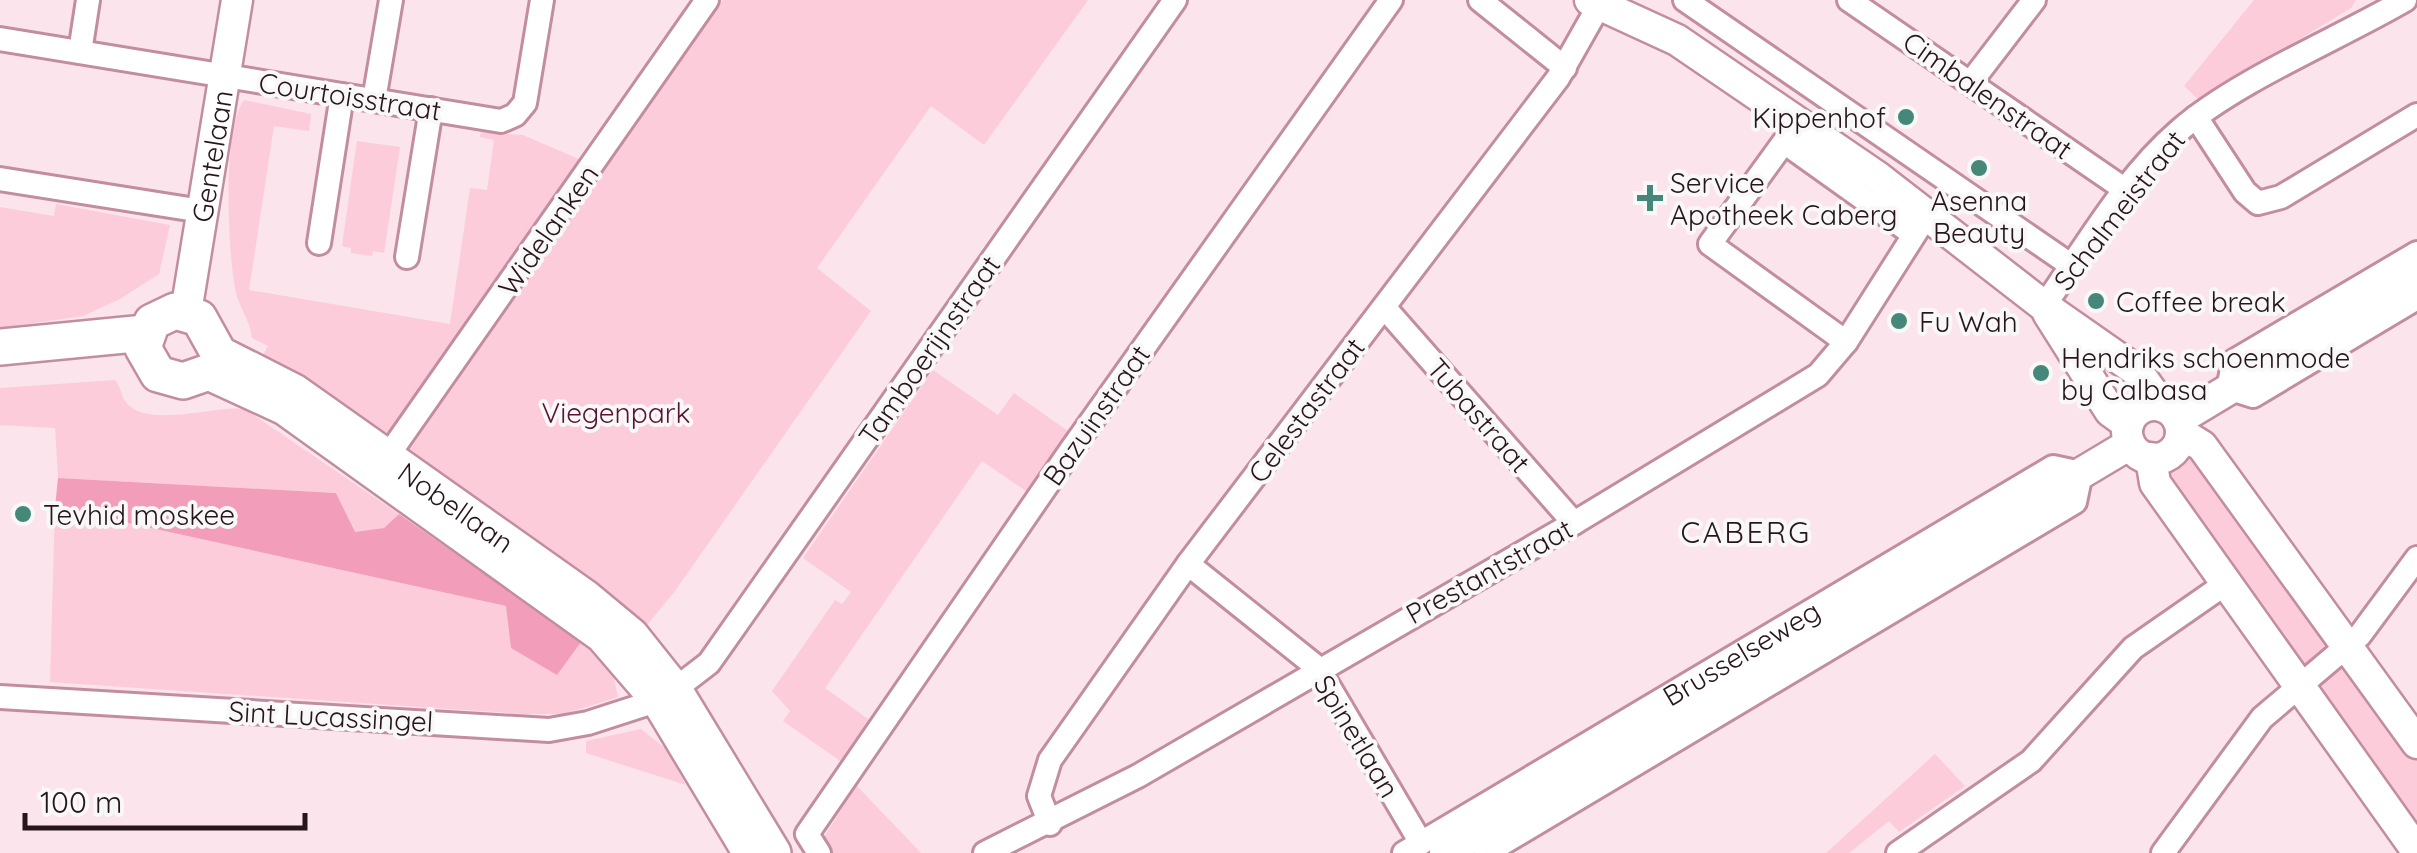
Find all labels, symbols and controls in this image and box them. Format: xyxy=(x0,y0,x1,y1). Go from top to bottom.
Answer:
street label: Cimbalenstraat xyxy=(1897,24,2079,166)
street label: Courtoisstraat xyxy=(256,64,444,128)
street label: Gentelaan xyxy=(183,87,240,225)
place label: Kippenhof xyxy=(1752,100,1886,135)
marker: Kippenhof xyxy=(1895,106,1917,128)
street label: Schalmeistraat xyxy=(2046,123,2192,297)
marker: Asenna Beauty xyxy=(1968,157,1990,179)
street label: Widelanken xyxy=(490,158,606,302)
place label: Service Apotheek Caberg xyxy=(1670,165,1898,232)
place label: Asenna Beauty xyxy=(1931,183,2027,250)
marker: Service Apotheek Caberg xyxy=(1639,187,1661,209)
street label: Tamboerijnstraat xyxy=(851,248,1007,452)
place label: Coffee break xyxy=(2116,284,2286,319)
marker: Coffee break xyxy=(2085,290,2107,312)
place label: Fu Wah xyxy=(1919,304,2018,339)
marker: Fu Wah xyxy=(1888,310,1910,332)
street label: Celestastraat xyxy=(1240,331,1372,489)
street label: Bazuinstraat xyxy=(1035,338,1157,492)
place label: Hendriks schoenmode by Calbasa xyxy=(2061,340,2350,407)
street label: Tubastraat xyxy=(1420,351,1538,479)
marker: Hendriks schoenmode by Calbasa xyxy=(2030,362,2052,384)
park label: Viegenpark xyxy=(542,395,690,430)
street label: Nobellaan xyxy=(392,454,521,560)
place label: Tevhid moskee xyxy=(43,497,235,532)
marker: Tevhid moskee xyxy=(12,503,34,525)
street label: Prestantstraat xyxy=(1399,511,1579,631)
district label: CABERG xyxy=(1680,513,1812,551)
street label: Brusselseweg xyxy=(1656,592,1826,713)
street label: Spinetlaan xyxy=(1307,668,1407,804)
street label: Sint Lucassingel xyxy=(228,693,434,739)
scale bar xyxy=(25,768,305,830)
text: 100 m xyxy=(40,783,122,821)

